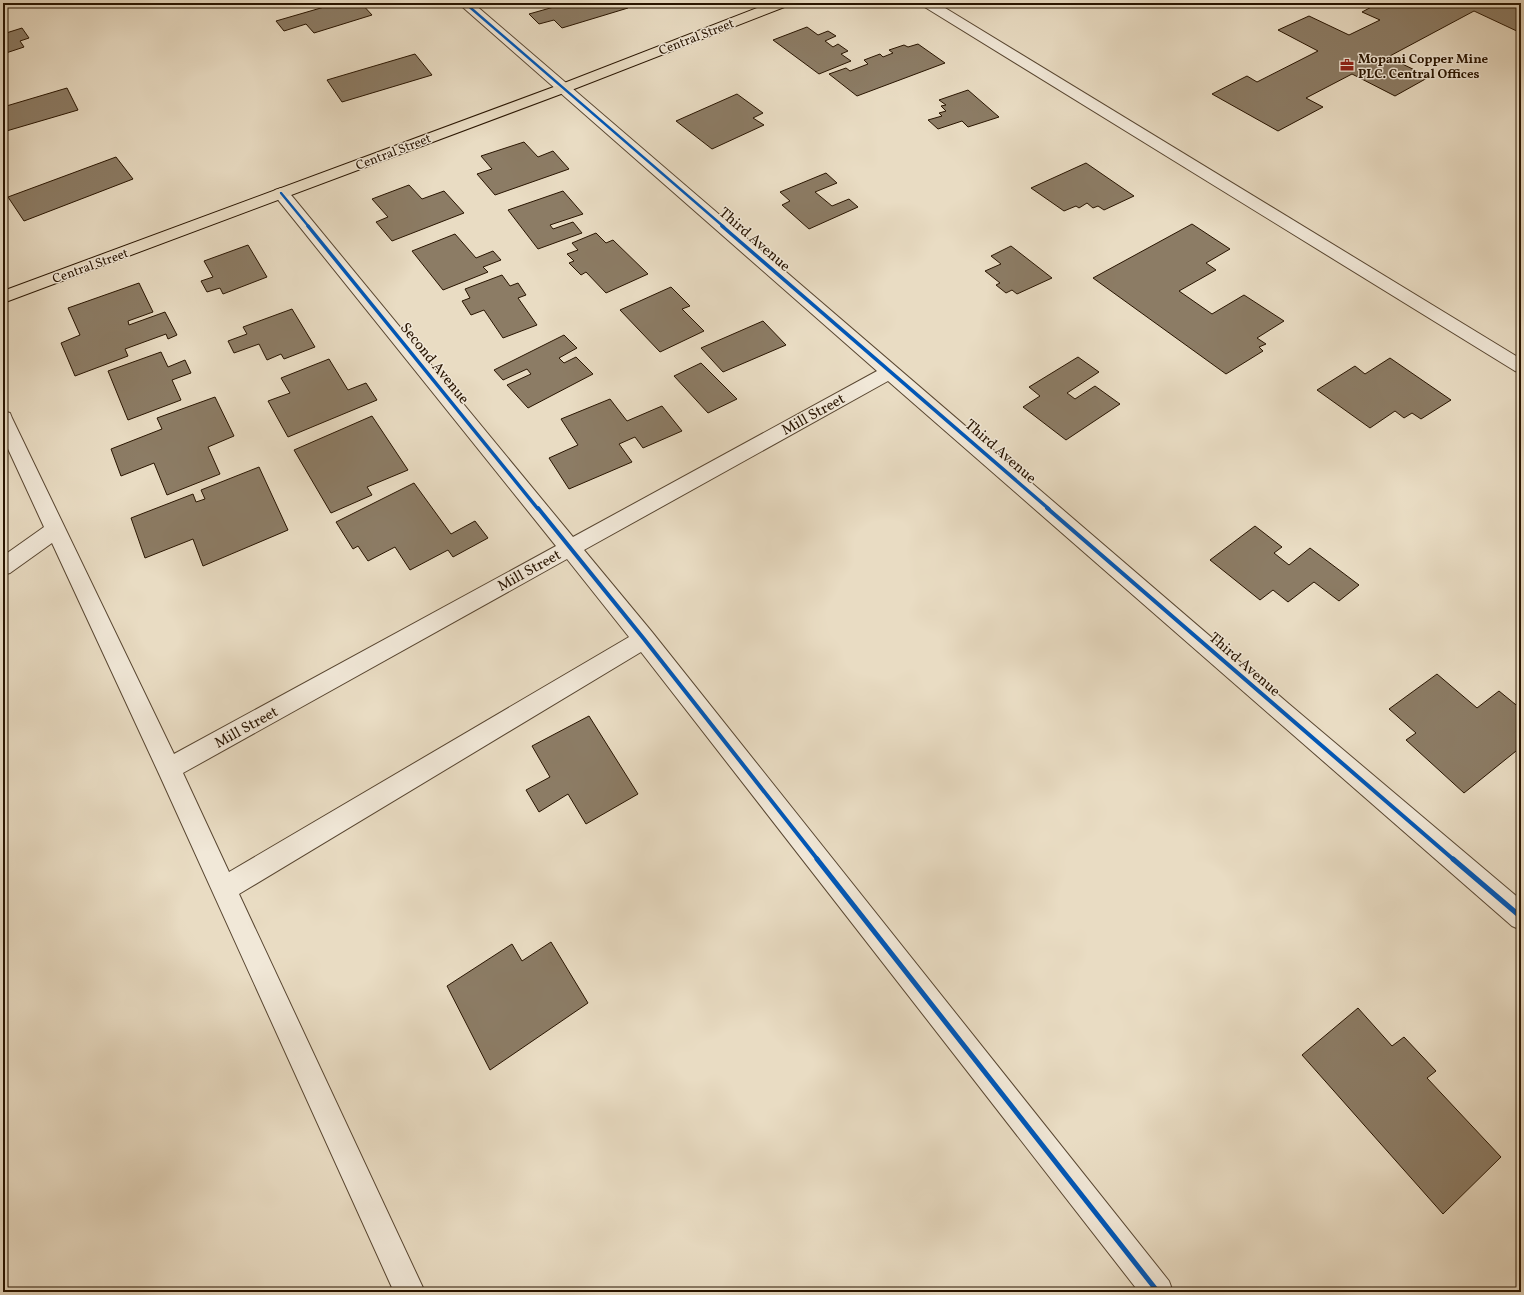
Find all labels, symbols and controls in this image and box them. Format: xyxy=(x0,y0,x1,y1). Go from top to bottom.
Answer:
street label: Central Street xyxy=(656,15,737,61)
place label: Mopani Copper Mine PLC. Central Offices xyxy=(1358,51,1489,84)
office icon: Mopani Copper Mine PLC. Central Offices xyxy=(1339,57,1355,73)
street label: Central Street xyxy=(353,130,434,176)
street label: Third Avenue xyxy=(714,203,794,277)
street label: Central Street xyxy=(50,245,131,289)
street label: Second Avenue xyxy=(394,319,473,409)
street label: Mill Street xyxy=(778,389,849,441)
street label: Third Avenue xyxy=(960,415,1040,489)
street label: Mill Street xyxy=(494,545,565,597)
street label: Third Avenue xyxy=(1204,628,1284,702)
street label: Mill Street xyxy=(211,702,282,754)

